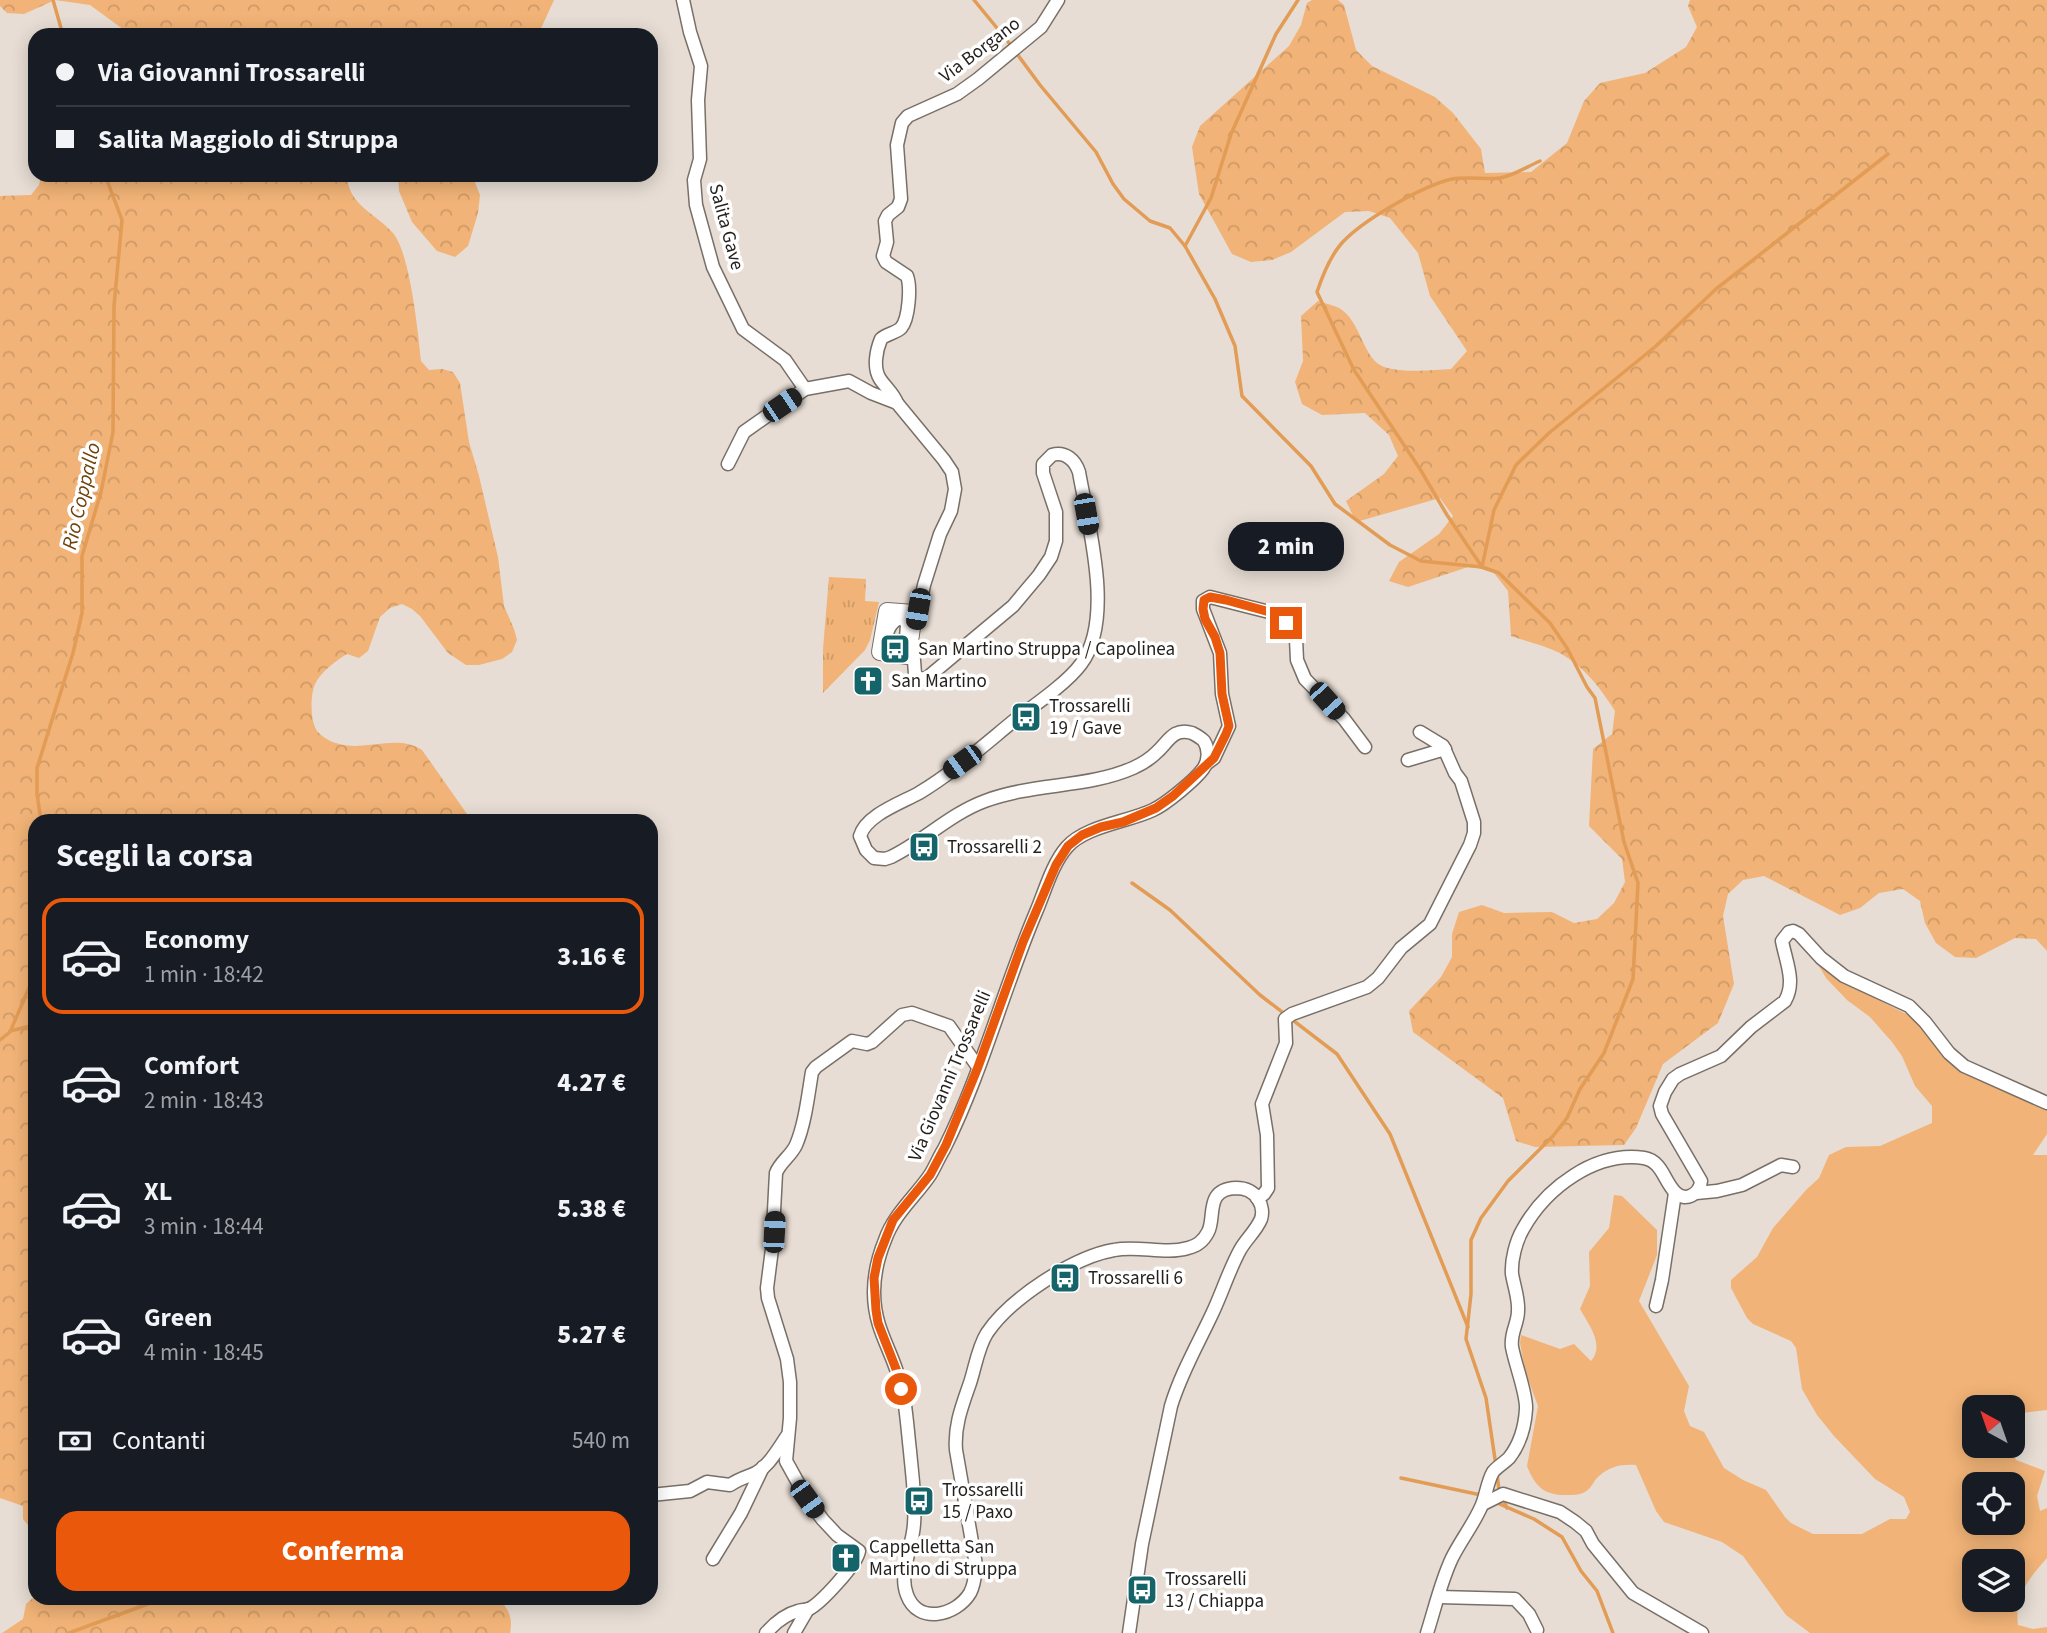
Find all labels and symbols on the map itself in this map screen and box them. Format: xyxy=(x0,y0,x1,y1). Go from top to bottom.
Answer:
street label: Via Borgano xyxy=(934,11,1026,89)
street label: Salita Gave xyxy=(702,181,750,273)
car xyxy=(759,385,806,425)
water label: Rio Coppallo xyxy=(54,440,108,552)
car xyxy=(1073,491,1100,537)
callout: 2 min xyxy=(1228,522,1344,570)
car xyxy=(905,586,932,632)
route end xyxy=(1270,607,1302,639)
bus stop icon: San Martino Struppa / Capolinea xyxy=(878,632,912,666)
place label: San Martino Struppa / Capolinea xyxy=(918,636,1175,663)
church icon: San Martino xyxy=(851,664,885,698)
place label: San Martino xyxy=(891,668,987,695)
car xyxy=(1306,678,1349,724)
place label: Trossarelli 19 / Gave xyxy=(1049,693,1131,742)
bus stop icon: Trossarelli 19 / Gave xyxy=(1009,700,1043,734)
car xyxy=(939,741,986,783)
bus stop icon: Trossarelli 2 xyxy=(907,830,941,864)
place label: Trossarelli 2 xyxy=(947,834,1042,861)
street label: Via Giovanni Trossarelli xyxy=(902,986,998,1166)
car xyxy=(763,1210,786,1254)
bus stop icon: Trossarelli 6 xyxy=(1048,1261,1082,1295)
place label: Trossarelli 6 xyxy=(1088,1265,1183,1292)
route start xyxy=(885,1373,917,1405)
north arrow xyxy=(1962,1395,2025,1458)
car xyxy=(787,1476,828,1522)
place label: Trossarelli 15 / Paxo xyxy=(942,1477,1024,1526)
bus stop icon: Trossarelli 15 / Paxo xyxy=(902,1484,936,1518)
place label: Cappelletta San Martino di Struppa xyxy=(869,1534,1017,1583)
church icon: Cappelletta San Martino di Struppa xyxy=(829,1541,863,1575)
place label: Trossarelli 13 / Chiappa xyxy=(1165,1566,1264,1615)
bus stop icon: Trossarelli 13 / Chiappa xyxy=(1125,1573,1159,1607)

